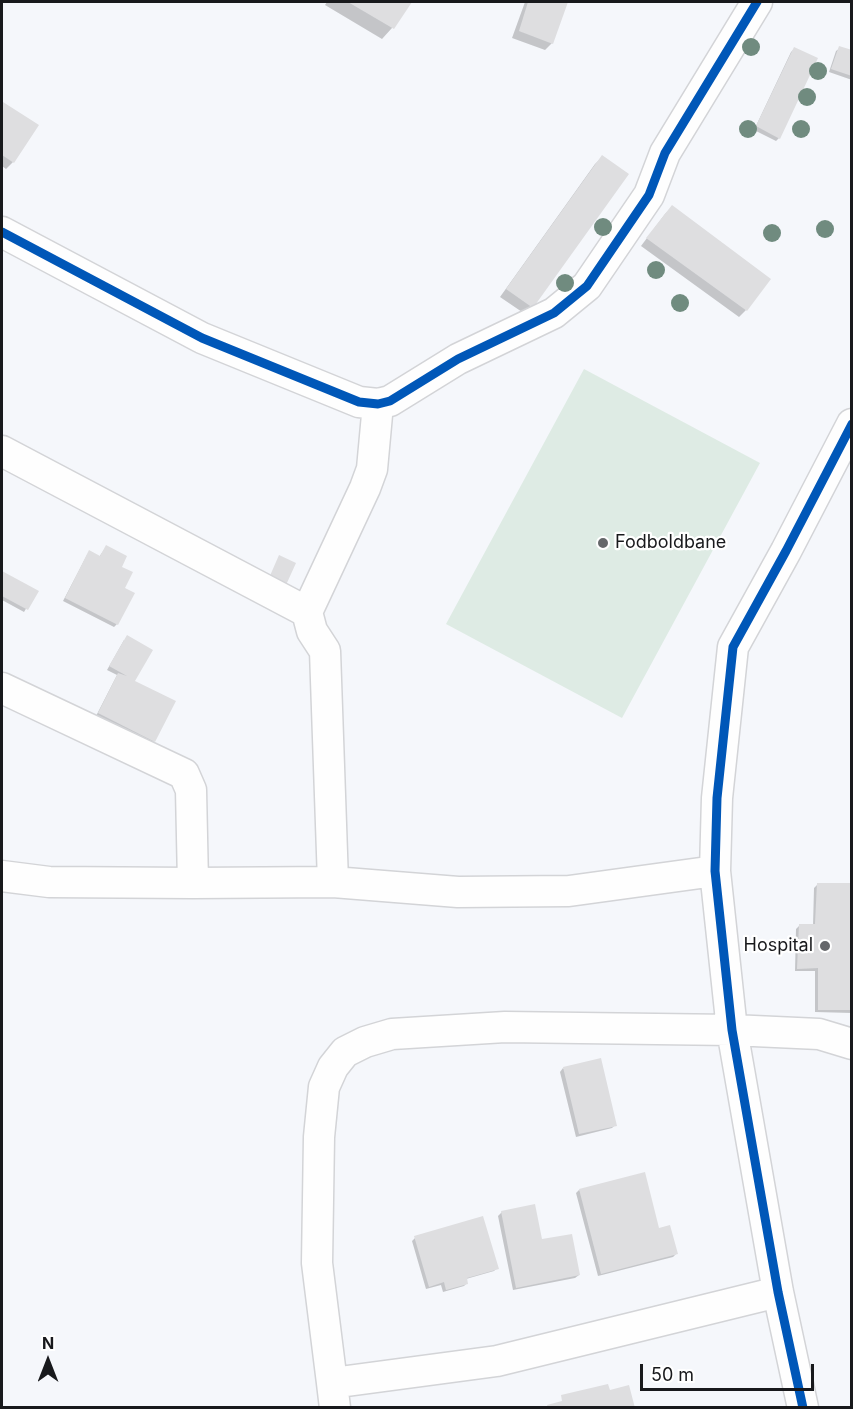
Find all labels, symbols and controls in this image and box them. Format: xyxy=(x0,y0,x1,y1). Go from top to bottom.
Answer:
place label: Fodboldbane xyxy=(615,532,726,554)
marker: Fodboldbane xyxy=(596,536,610,550)
place label: Hospital xyxy=(744,935,813,957)
marker: Hospital xyxy=(818,939,832,953)
north arrow xyxy=(18,1331,78,1391)
text: N xyxy=(42,1333,54,1353)
scale bar xyxy=(643,1352,817,1390)
text: 50 m xyxy=(651,1364,694,1385)

